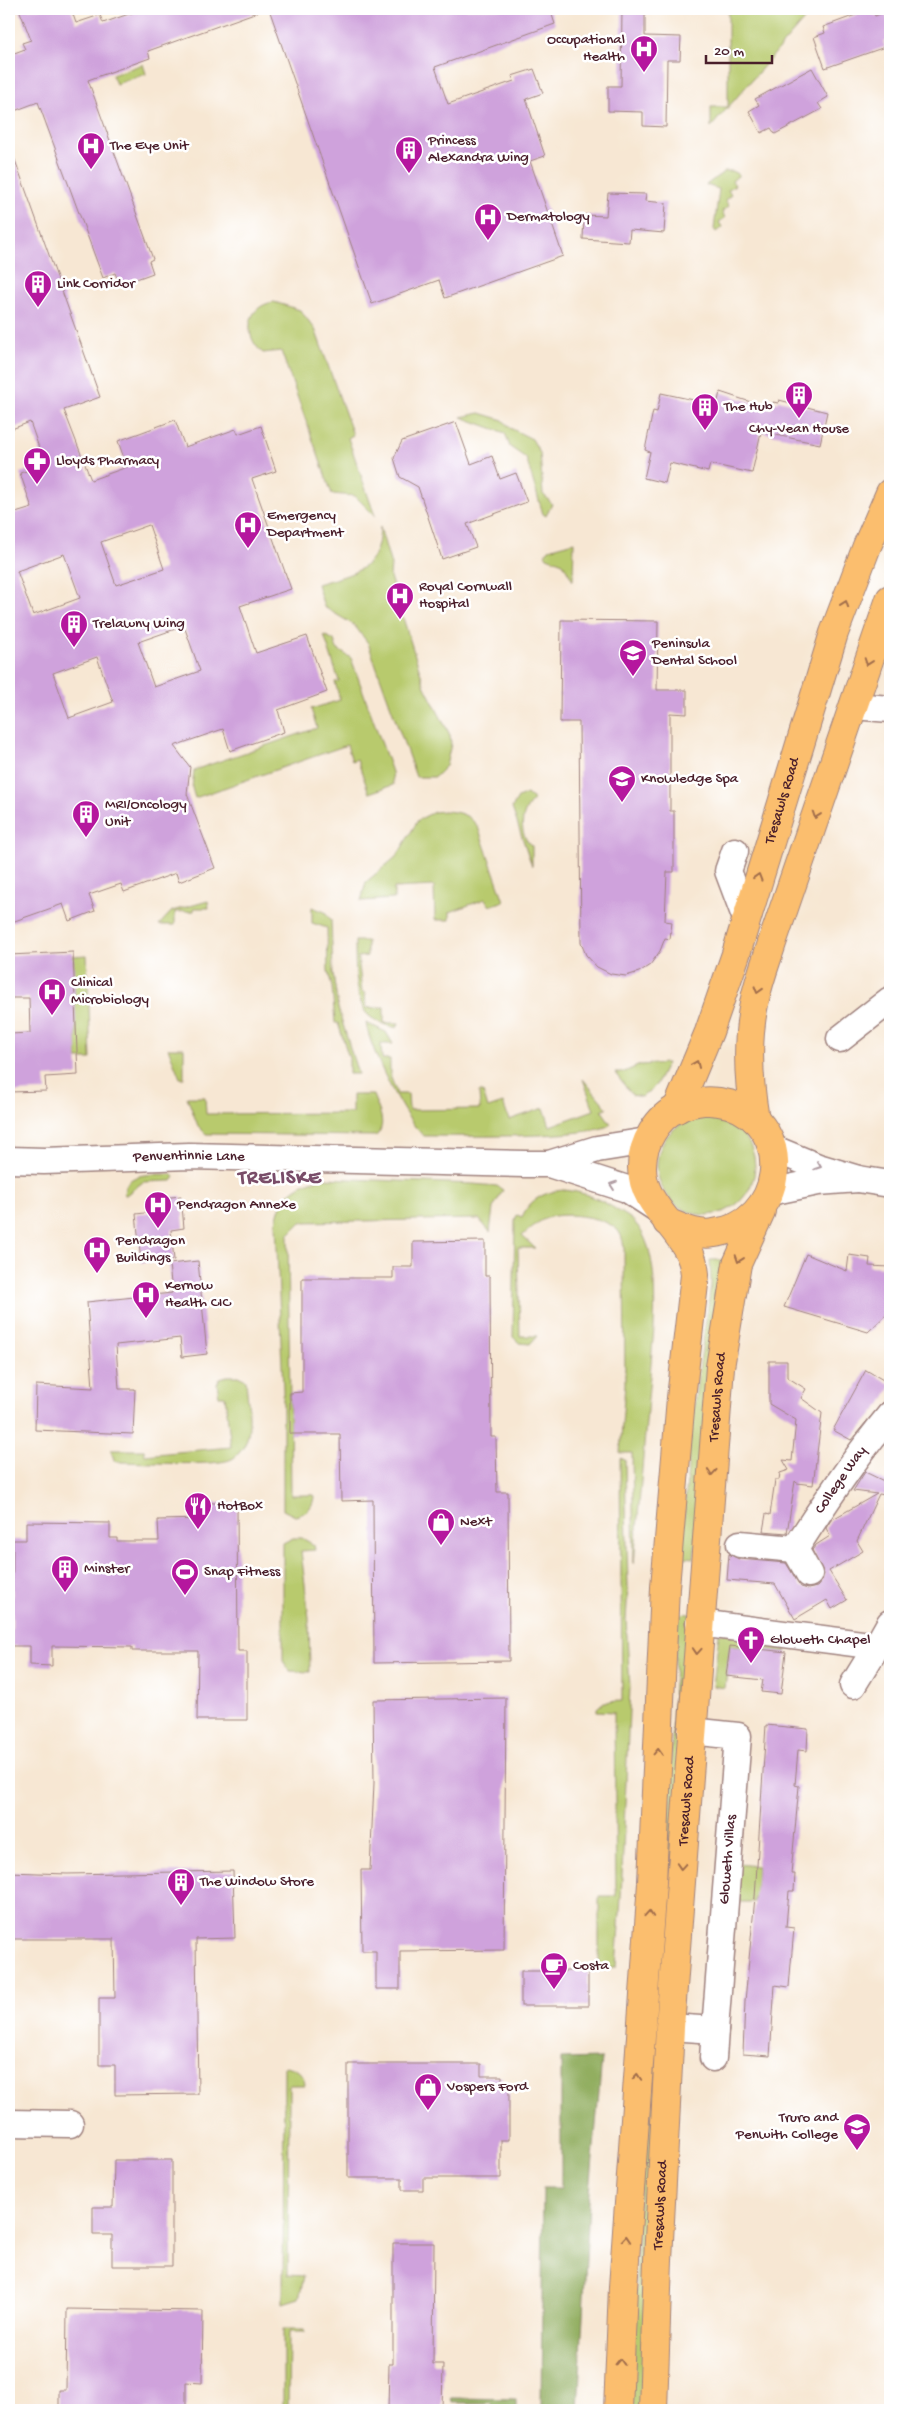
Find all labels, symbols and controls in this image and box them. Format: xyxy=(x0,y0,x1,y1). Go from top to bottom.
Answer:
place label: Occupational Health xyxy=(547,31,625,66)
scale bar xyxy=(706,32,773,64)
hospital icon: Occupational Health xyxy=(629,34,659,73)
text: 20 m xyxy=(714,43,744,61)
hospital icon: The Eye Unit xyxy=(76,131,106,170)
place label: Princess Alexandra Wing xyxy=(427,132,529,167)
building icon: Princess Alexandra Wing xyxy=(394,135,424,174)
place label: The Eye Unit xyxy=(109,137,190,155)
hospital icon: Dermatology xyxy=(473,202,503,241)
place label: Dermatology xyxy=(506,208,590,226)
building icon: Link Corridor xyxy=(23,269,53,308)
place label: Link Corridor xyxy=(57,275,136,293)
building icon: Chy-Vean House xyxy=(784,380,814,419)
building icon: The Hub xyxy=(690,392,720,431)
place label: The Hub xyxy=(723,398,773,416)
place label: Chy-Vean House xyxy=(749,420,849,438)
pharmacy icon: Lloyds Pharmacy xyxy=(22,446,52,485)
place label: Lloyds Pharmacy xyxy=(56,452,160,470)
place label: Emergency Department xyxy=(266,507,345,542)
hospital icon: Emergency Department xyxy=(233,510,263,549)
place label: Royal Cornwall Hospital xyxy=(419,578,512,613)
hospital icon: Royal Cornwall Hospital xyxy=(385,581,415,620)
one-way arrow xyxy=(839,600,849,609)
building icon: Trelawny Wing xyxy=(59,609,89,648)
place label: Trelawny Wing xyxy=(92,615,185,633)
place label: Peninsula Dental School xyxy=(651,635,737,670)
school or university icon: Peninsula Dental School xyxy=(618,638,648,677)
one-way arrow xyxy=(864,657,874,665)
street label: Tresawls Road xyxy=(761,754,805,847)
school or university icon: Knowledge Spa xyxy=(607,764,637,803)
place label: Knowledge Spa xyxy=(641,770,739,788)
place label: MRI/Oncology Unit xyxy=(105,796,187,831)
building icon: MRI/Oncology Unit xyxy=(71,799,101,838)
one-way arrow xyxy=(811,811,821,819)
one-way arrow xyxy=(753,873,763,881)
place label: Clinical Microbiology xyxy=(71,974,149,1009)
hospital icon: Clinical Microbiology xyxy=(37,977,67,1016)
one-way arrow xyxy=(753,985,763,993)
one-way arrow xyxy=(689,1060,700,1069)
street label: Penventinnie Lane xyxy=(132,1147,245,1167)
one-way arrow xyxy=(813,1160,821,1170)
district label: TRELISKE xyxy=(236,1168,322,1191)
one-way arrow xyxy=(610,1181,618,1191)
hospital icon: Pendragon Annexe xyxy=(143,1190,173,1229)
place label: Pendragon Annexe xyxy=(176,1196,296,1214)
place label: Pendragon Buildings xyxy=(115,1232,185,1267)
hospital icon: Pendragon Buildings xyxy=(82,1235,112,1274)
one-way arrow xyxy=(735,1254,745,1263)
place label: Kernow Health CIC xyxy=(165,1277,231,1312)
hospital icon: Kernow Health CIC xyxy=(131,1280,161,1319)
street label: Tresawls Road xyxy=(705,1350,731,1444)
street label: College Way xyxy=(811,1442,871,1518)
one-way arrow xyxy=(706,1468,717,1476)
restaurant icon: HotBox xyxy=(183,1491,213,1530)
place label: HotBox xyxy=(217,1497,263,1515)
shop icon: Next xyxy=(426,1507,456,1546)
place label: Next xyxy=(460,1513,493,1531)
building icon: Minster xyxy=(50,1554,80,1593)
sports icon: Snap Fitness xyxy=(170,1557,200,1596)
place label: Minster xyxy=(84,1560,131,1578)
place label: Snap Fitness xyxy=(204,1563,281,1581)
church icon: Gloweth Chapel xyxy=(736,1625,766,1664)
place label: Gloweth Chapel xyxy=(770,1631,871,1649)
one-way arrow xyxy=(692,1647,703,1655)
one-way arrow xyxy=(653,1748,664,1756)
street label: Tresawls Road xyxy=(675,1755,700,1847)
street label: Gloweth Villas xyxy=(716,1814,741,1905)
one-way arrow xyxy=(676,1862,687,1870)
building icon: The Window Store xyxy=(166,1867,196,1906)
place label: The Window Store xyxy=(199,1873,314,1891)
one-way arrow xyxy=(644,1910,655,1918)
cafe icon: Costa xyxy=(539,1951,569,1990)
place label: Costa xyxy=(573,1957,610,1975)
shop icon: Vospers Ford xyxy=(413,2072,443,2111)
one-way arrow xyxy=(632,2072,643,2080)
place label: Vospers Ford xyxy=(446,2078,529,2096)
place label: Truro and Penwith College xyxy=(735,2109,839,2144)
school or university icon: Truro and Penwith College xyxy=(842,2112,872,2151)
street label: Tresawls Road xyxy=(649,2159,672,2251)
one-way arrow xyxy=(621,2234,632,2242)
one-way arrow xyxy=(614,2357,625,2365)

